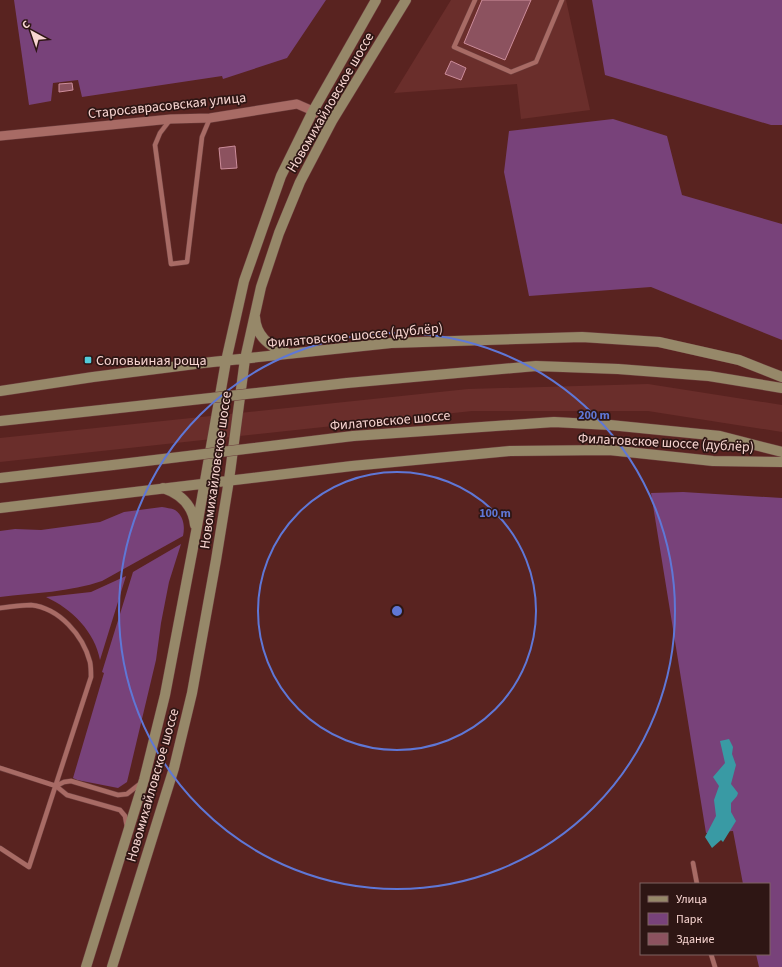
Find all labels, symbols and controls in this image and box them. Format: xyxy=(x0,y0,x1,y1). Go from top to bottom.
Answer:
north arrow xyxy=(12,12,52,52)
text: С xyxy=(19,17,34,33)
street label: Новомихайловское шоссе xyxy=(282,29,379,176)
street label: Старосаврасовская улица xyxy=(87,88,247,124)
street label: Филатовское шоссе (дублёр) xyxy=(266,318,444,354)
place label: Соловьиная роща xyxy=(96,351,207,371)
marker: Соловьиная роща xyxy=(83,355,93,365)
street label: Новомихайловское шоссе xyxy=(195,390,237,550)
street label: Филатовское шоссе xyxy=(329,406,451,436)
text: 200 m xyxy=(578,407,610,424)
street label: Филатовское шоссе (дублёр) xyxy=(577,428,754,458)
text: 100 m xyxy=(479,505,511,522)
centre of rings xyxy=(390,604,404,618)
street label: Новомихайловское шоссе xyxy=(121,706,184,864)
legend xyxy=(640,883,770,955)
text: Улица xyxy=(676,891,707,908)
text: Парк xyxy=(676,911,702,928)
text: Здание xyxy=(676,931,715,948)

